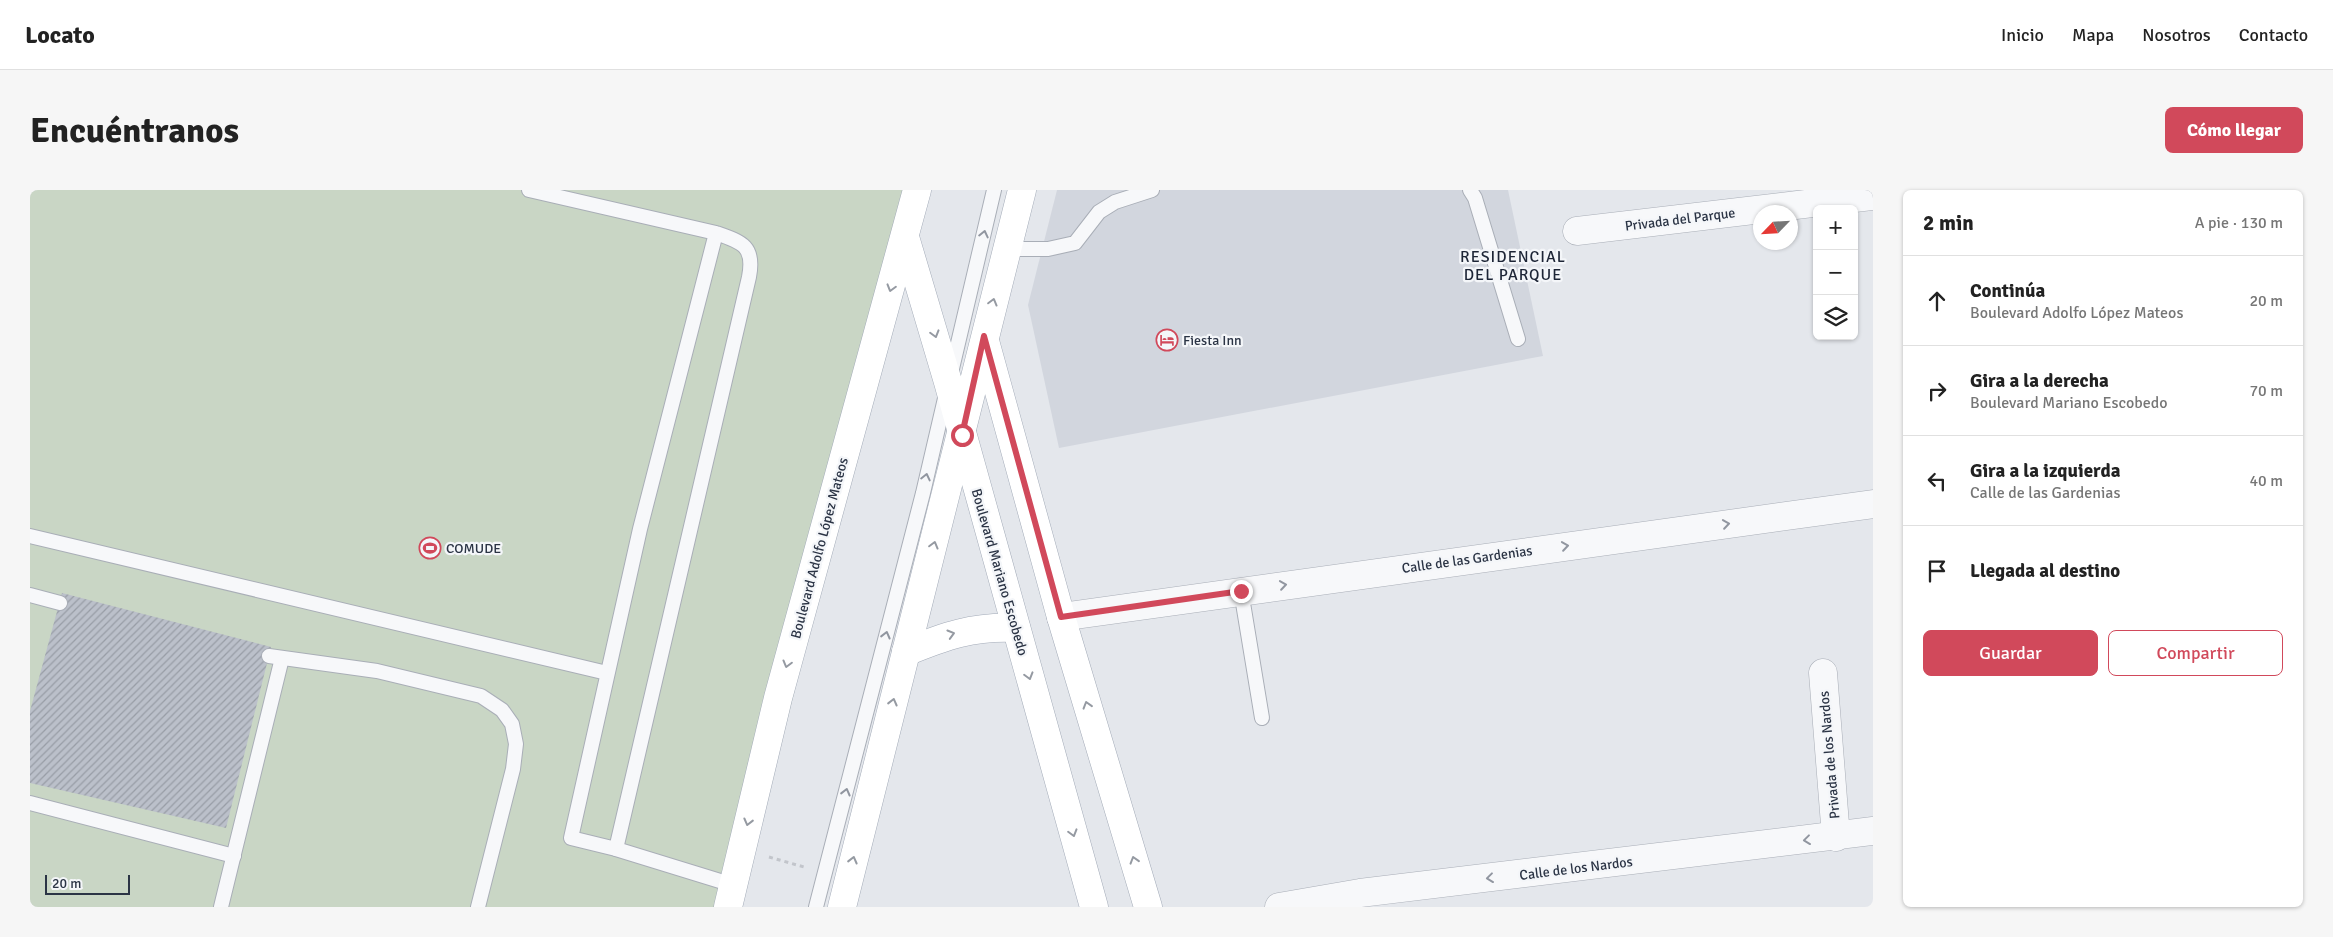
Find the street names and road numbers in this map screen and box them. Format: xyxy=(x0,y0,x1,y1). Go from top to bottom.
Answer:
street label: Privada del Parque xyxy=(1624,204,1736,235)
street label: Boulevard Adolfo López Mateos xyxy=(787,456,852,641)
street label: Boulevard Mariano Escobedo xyxy=(968,487,1032,658)
street label: Calle de las Gardenias xyxy=(1401,542,1533,577)
street label: Privada de los Nardos xyxy=(1815,690,1844,820)
street label: Calle de los Nardos xyxy=(1518,853,1634,884)

